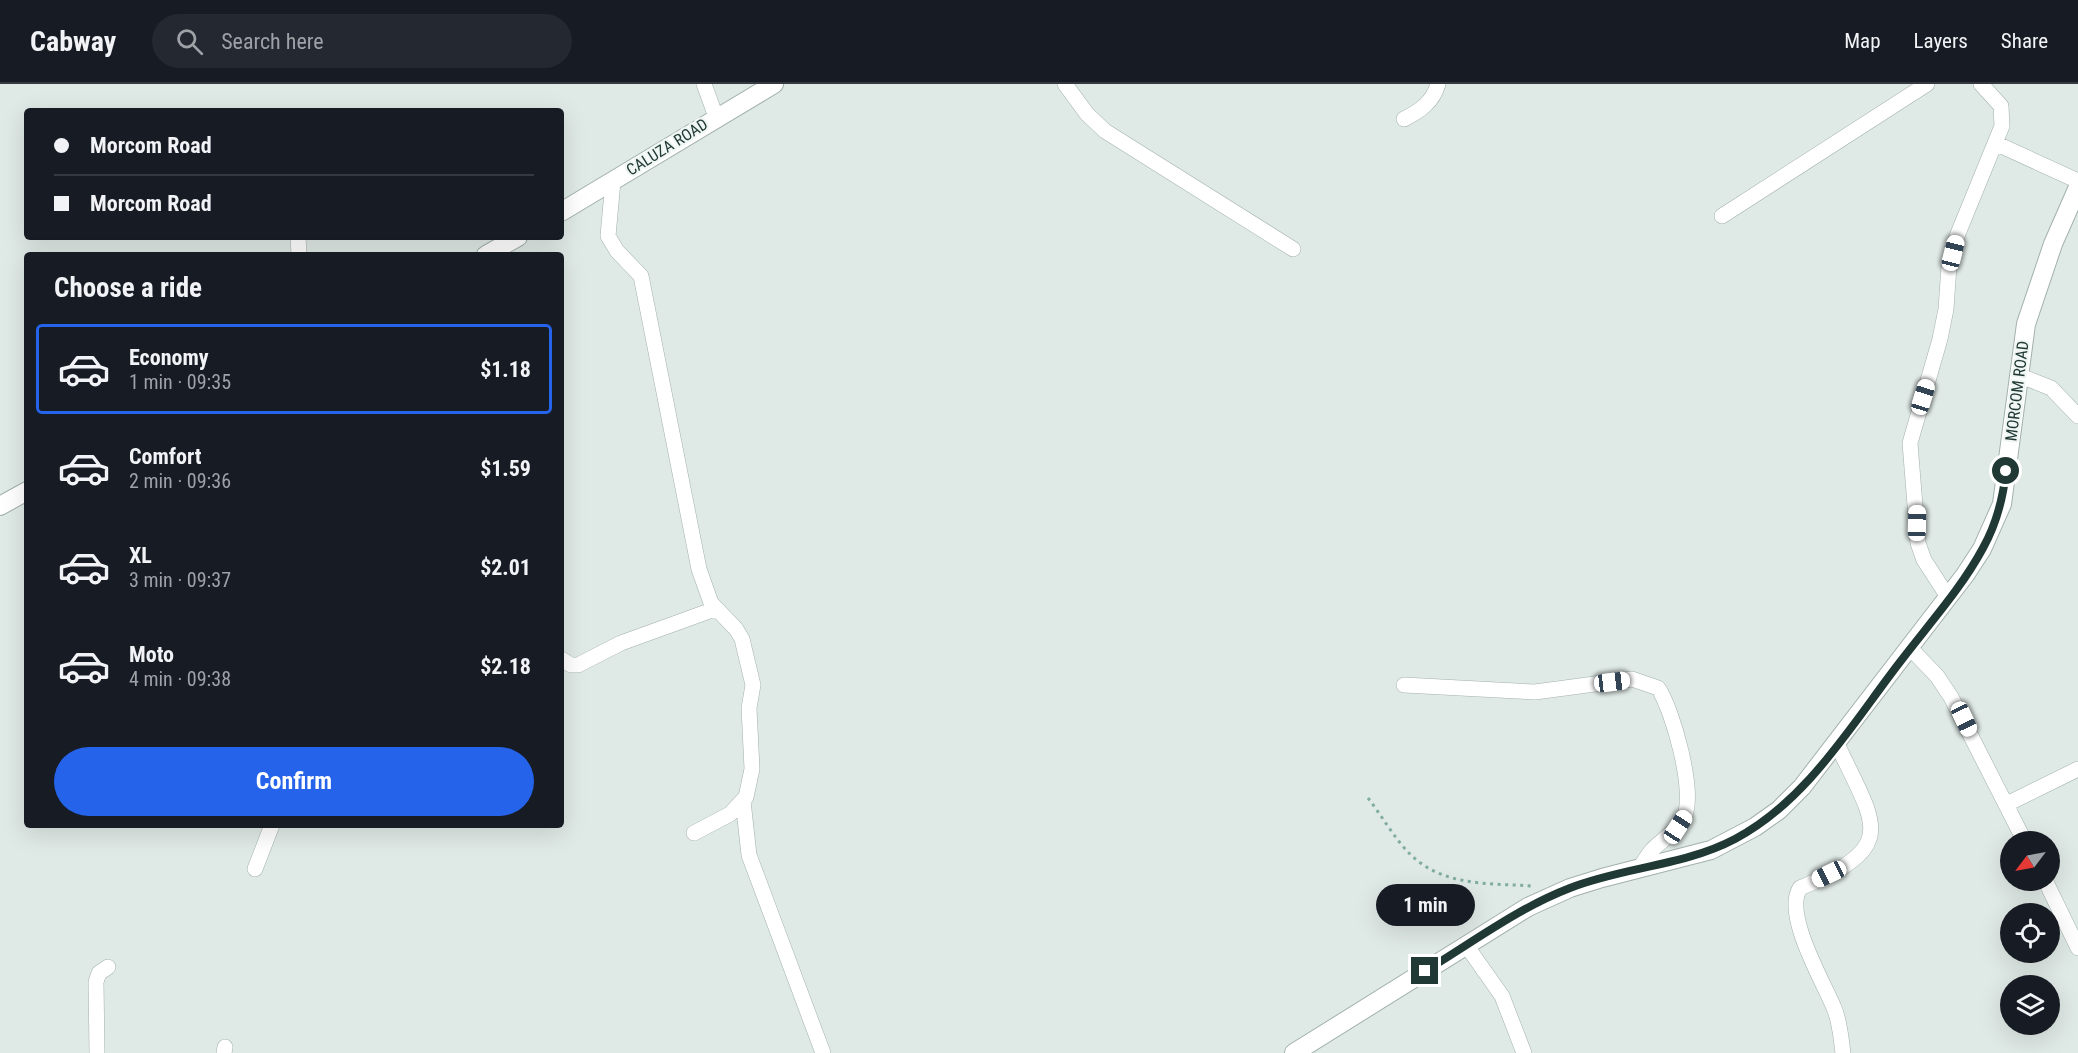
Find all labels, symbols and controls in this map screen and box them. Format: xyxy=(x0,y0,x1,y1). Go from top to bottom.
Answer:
search box xyxy=(152,14,572,68)
text: Cabway xyxy=(30,25,116,58)
icon: search xyxy=(173,25,206,58)
text: Search here xyxy=(221,29,324,54)
text: Map xyxy=(1844,29,1881,53)
text: Layers xyxy=(1914,29,1968,53)
text: Share xyxy=(2001,29,2048,53)
street label: CALUZA ROAD xyxy=(623,115,711,179)
text: Morcom Road xyxy=(90,133,212,158)
text: Morcom Road xyxy=(90,191,212,216)
car xyxy=(1940,233,1966,273)
text: Choose a ride xyxy=(54,272,202,304)
street label: MORCOM ROAD xyxy=(2001,340,2033,442)
icon: car xyxy=(57,342,111,396)
text: Economy xyxy=(129,345,209,370)
text: $1.18 xyxy=(480,357,531,382)
text: 1 min · 09:35 xyxy=(129,370,231,394)
car xyxy=(1909,377,1937,417)
icon: car xyxy=(57,441,111,495)
text: Comfort xyxy=(129,444,202,469)
text: $1.59 xyxy=(480,456,531,481)
route start xyxy=(1992,457,2019,484)
text: 2 min · 09:36 xyxy=(129,469,231,493)
car xyxy=(1908,505,1926,541)
icon: car xyxy=(57,540,111,594)
text: XL xyxy=(129,543,152,568)
text: $2.01 xyxy=(480,555,531,580)
text: 3 min · 09:37 xyxy=(129,568,231,592)
icon: car xyxy=(57,639,111,693)
text: Moto xyxy=(129,642,174,667)
text: $2.18 xyxy=(480,654,531,679)
text: 4 min · 09:38 xyxy=(129,667,231,691)
car xyxy=(1593,671,1631,693)
car xyxy=(1948,699,1980,739)
button: Confirm xyxy=(54,747,534,816)
car xyxy=(1661,807,1695,847)
north arrow xyxy=(2000,831,2060,891)
map controls xyxy=(2000,831,2060,1035)
car xyxy=(1809,858,1849,890)
callout: 1 min xyxy=(1376,884,1474,926)
text: 1 min xyxy=(1403,893,1448,917)
button: locate xyxy=(2000,903,2060,963)
route end xyxy=(1411,957,1438,984)
button: layers xyxy=(2000,975,2060,1035)

